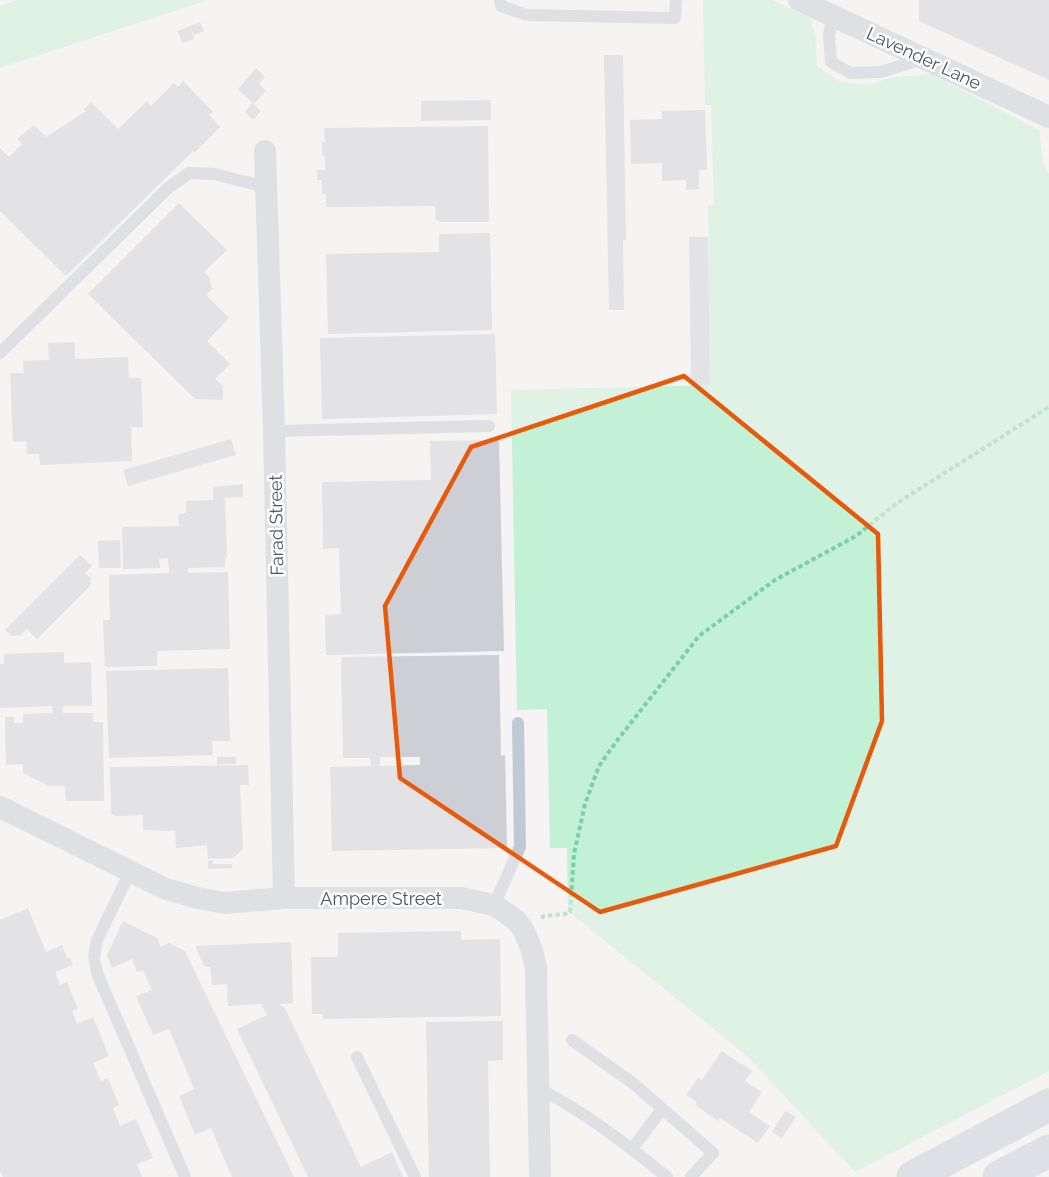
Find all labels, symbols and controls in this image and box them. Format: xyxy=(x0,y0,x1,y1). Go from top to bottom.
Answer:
street label: Lavender Lane xyxy=(863,22,985,94)
street label: Farad Street xyxy=(265,474,287,576)
street label: Ampere Street xyxy=(320,888,442,909)

